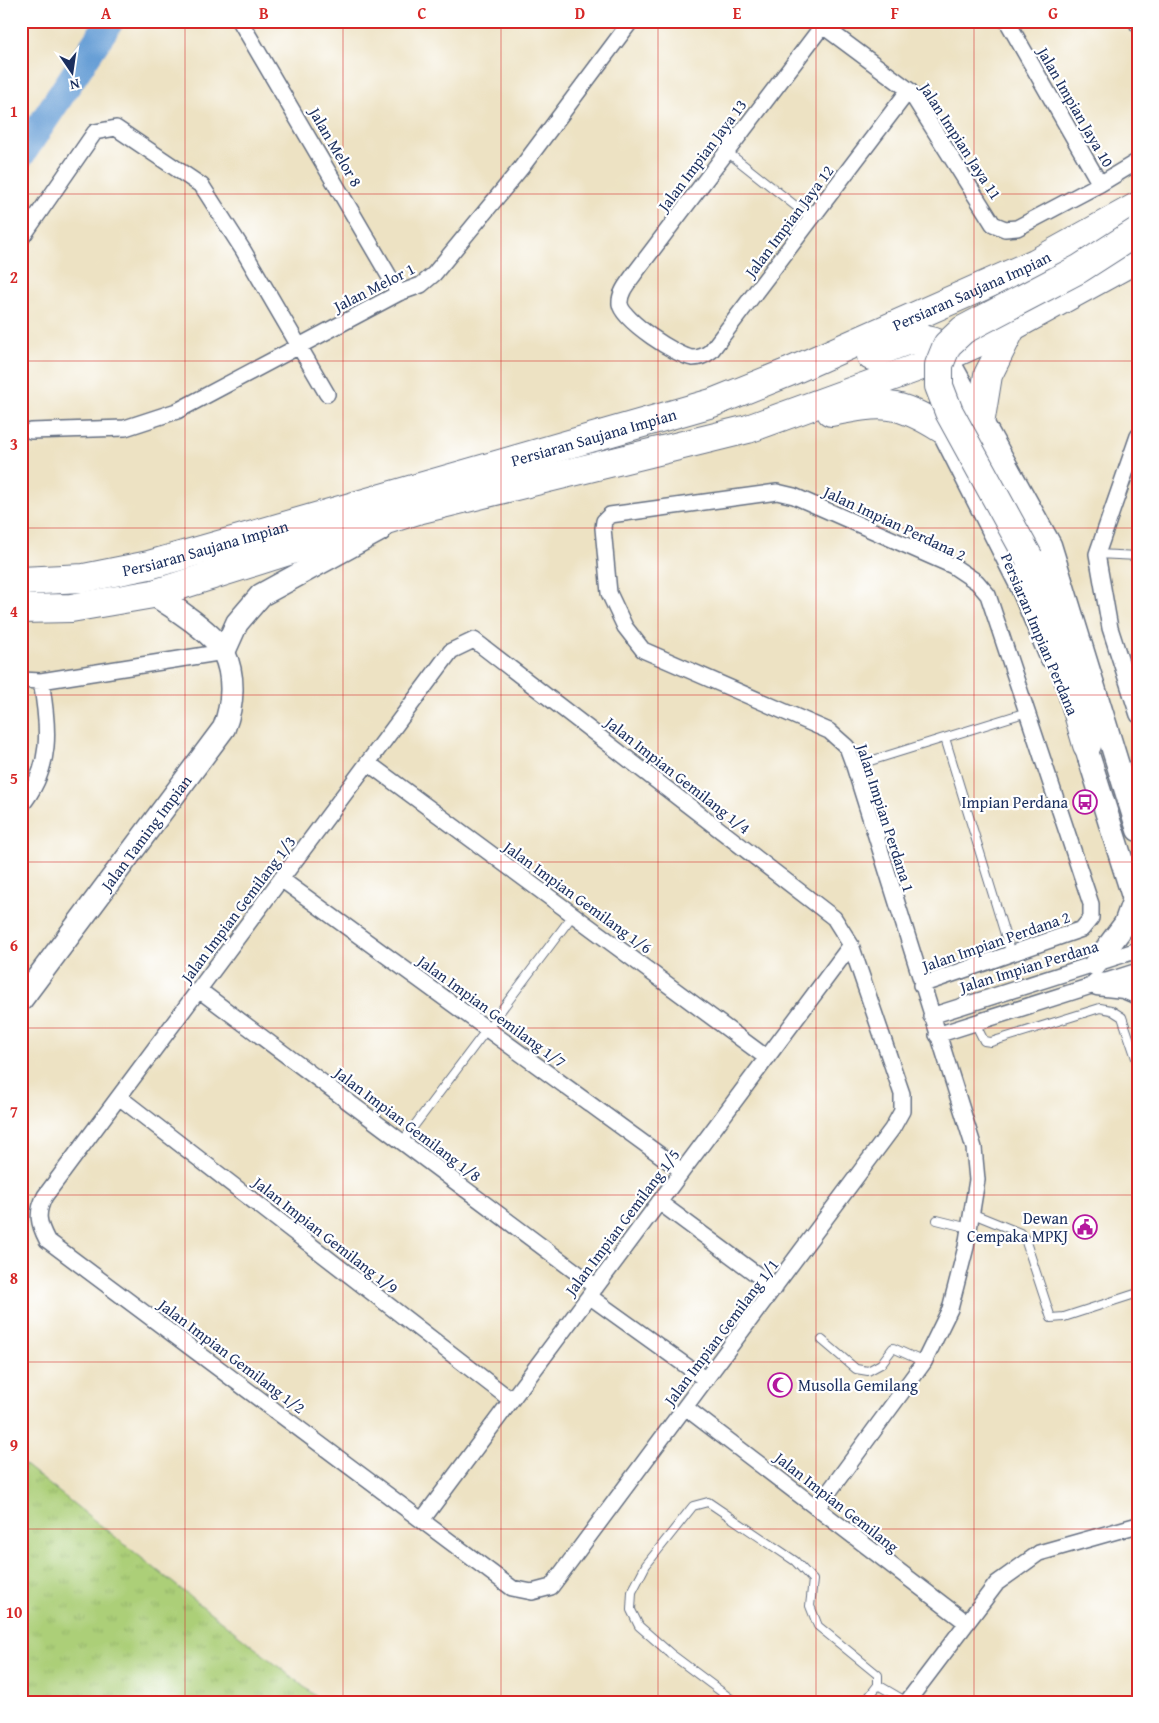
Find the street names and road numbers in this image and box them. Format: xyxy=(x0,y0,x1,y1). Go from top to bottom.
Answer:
street label: Jalan Impian Jaya 10 xyxy=(1031,41,1120,172)
street label: Jalan Impian Jaya 11 xyxy=(913,76,1008,204)
street label: Jalan Impian Jaya 13 xyxy=(651,94,752,218)
street label: Jalan Melor 8 xyxy=(303,101,369,191)
street label: Jalan Impian Jaya 12 xyxy=(738,160,839,284)
street label: Persiaran Saujana Impian xyxy=(888,245,1055,337)
street label: Jalan Melor 1 xyxy=(327,256,419,319)
street label: Persiaran Saujana Impian xyxy=(508,402,679,472)
street label: Jalan Impian Perdana 2 xyxy=(818,479,970,567)
street label: Persiaran Saujana Impian xyxy=(120,514,291,582)
street label: Persiaran Impian Perdana xyxy=(995,549,1085,719)
street label: Jalan Impian Gemilang 1/4 xyxy=(599,709,756,840)
street label: Jalan Impian Perdana 1 xyxy=(850,739,921,895)
street label: Jalan Taming Impian xyxy=(94,770,197,897)
street label: Jalan Impian Gemilang 1/3 xyxy=(174,831,301,989)
street label: Jalan Impian Gemilang 1/6 xyxy=(497,834,657,959)
street label: Jalan Impian Perdana 2 xyxy=(920,907,1072,975)
street label: Jalan Impian Perdana xyxy=(958,936,1100,996)
street label: Jalan Impian Gemilang 1/7 xyxy=(411,948,571,1073)
street label: Jalan Impian Gemilang 1/8 xyxy=(328,1060,487,1187)
street label: Jalan Impian Gemilang 1/5 xyxy=(558,1144,685,1302)
street label: Jalan Impian Gemilang 1/9 xyxy=(247,1169,404,1300)
street label: Jalan Impian Gemilang 1/1 xyxy=(657,1254,784,1412)
street label: Jalan Impian Gemilang 1/2 xyxy=(152,1292,310,1419)
street label: Jalan Impian Gemilang xyxy=(768,1445,904,1558)

